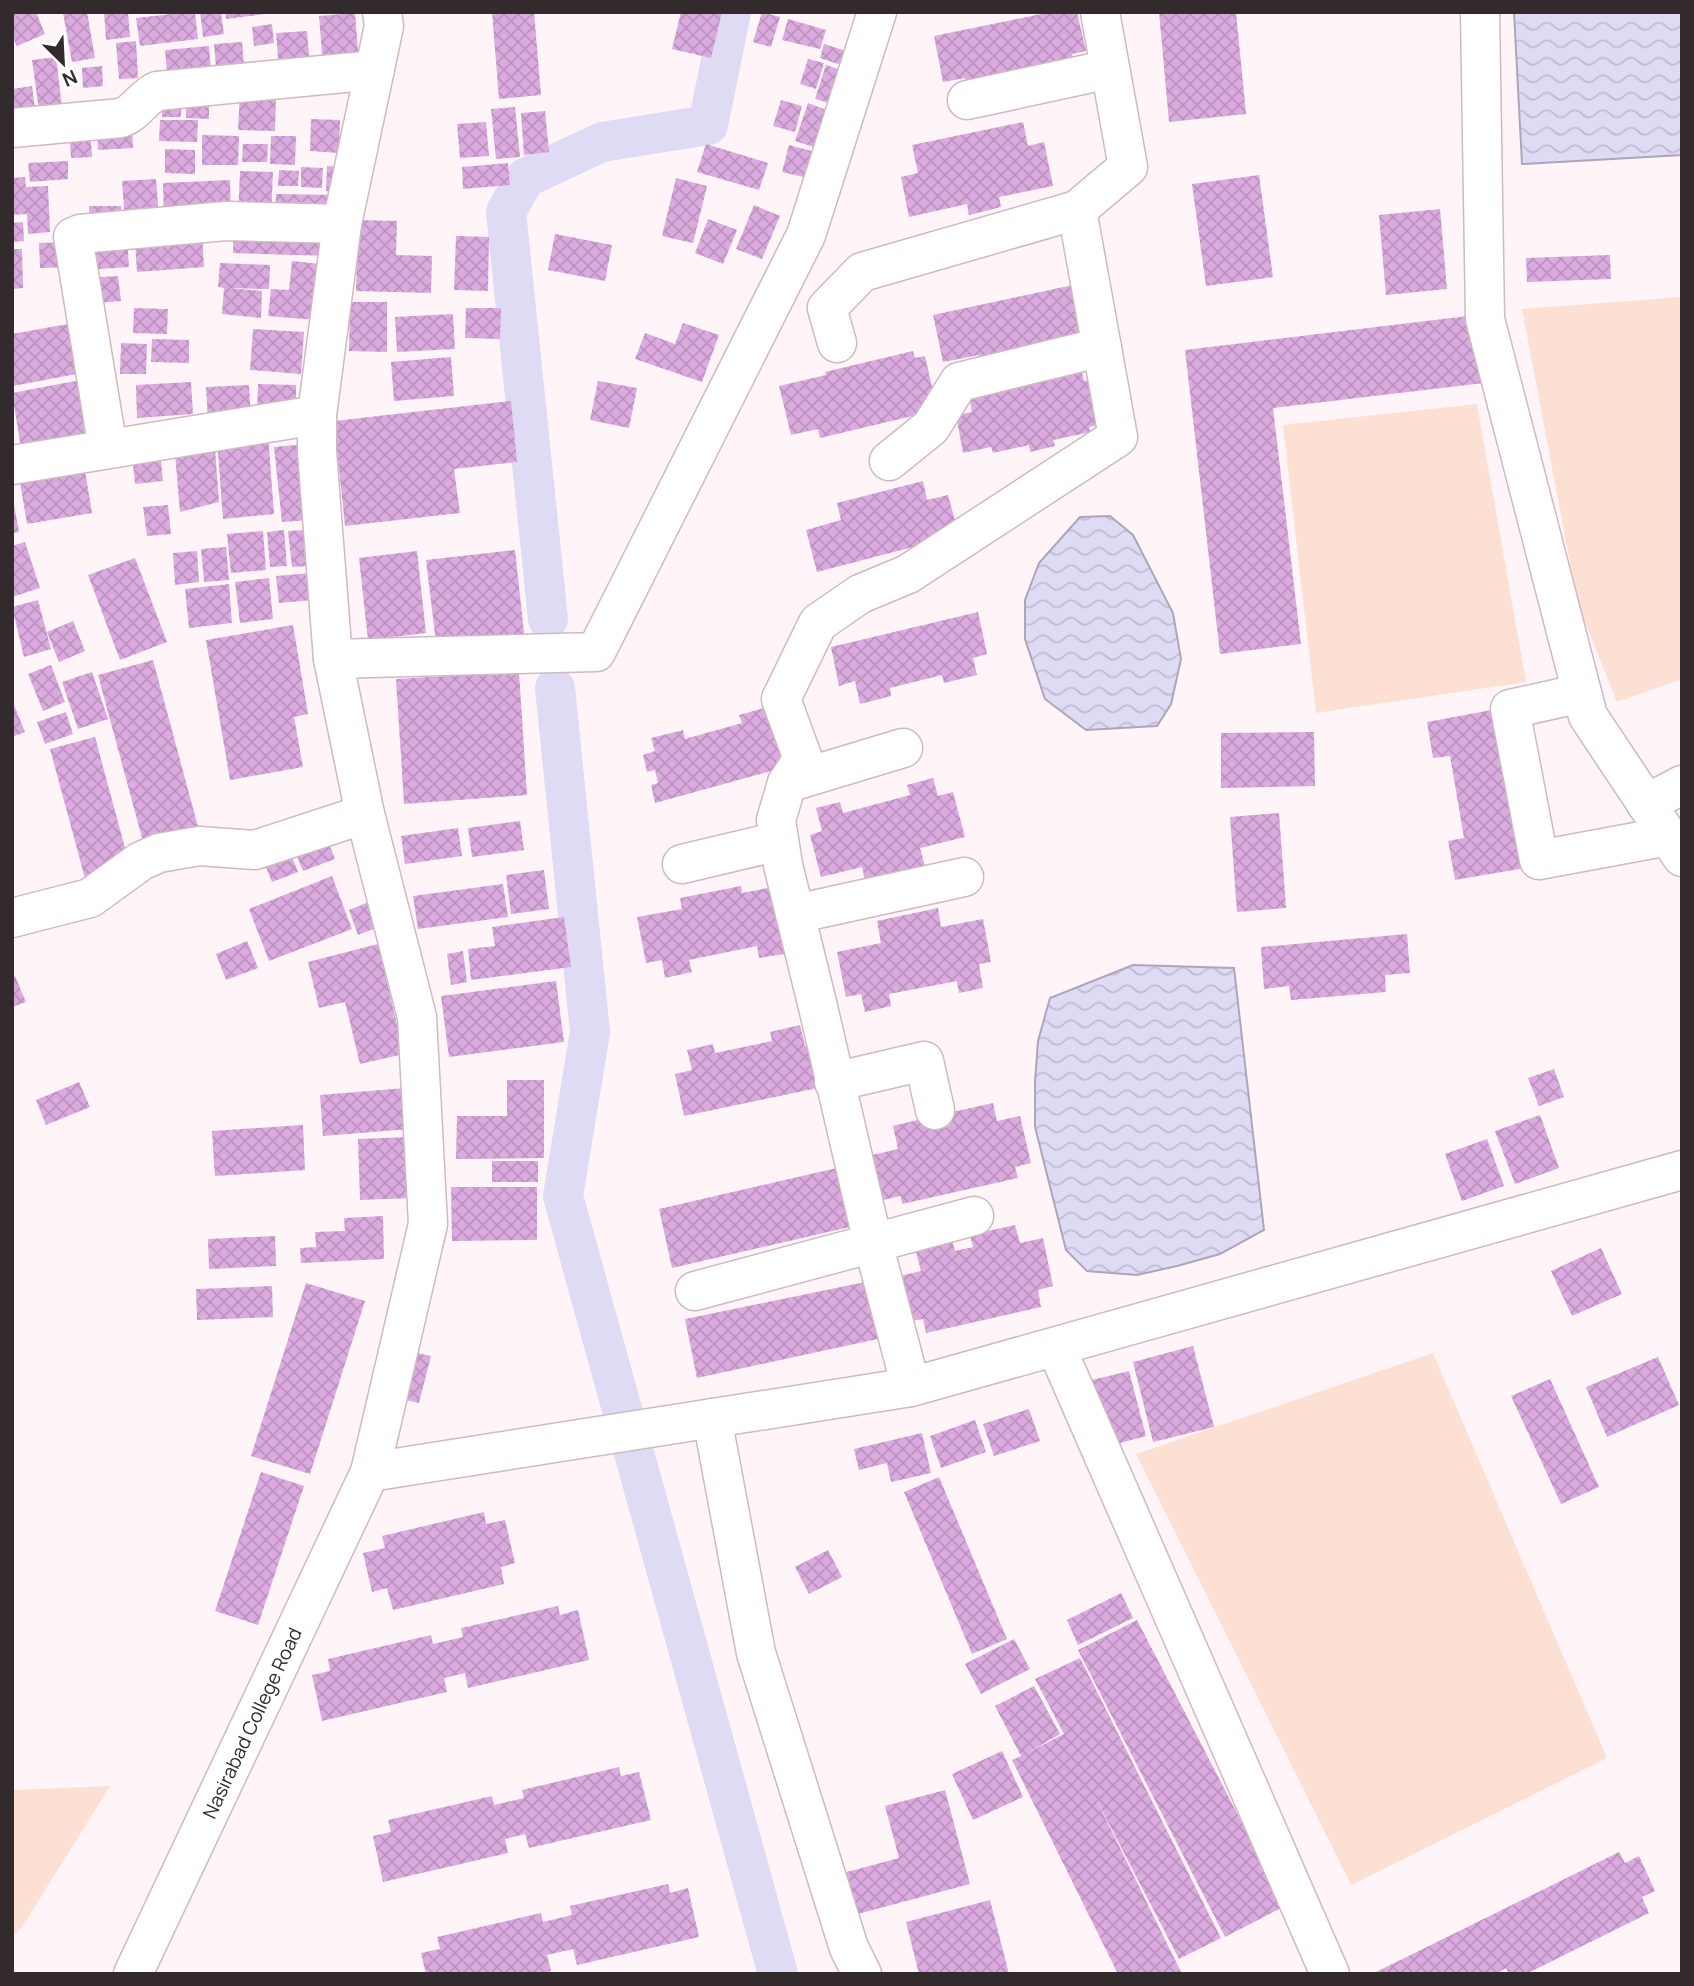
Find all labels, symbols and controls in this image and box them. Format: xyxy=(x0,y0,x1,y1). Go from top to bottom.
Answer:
north arrow xyxy=(28,28,98,98)
text: N xyxy=(58,64,81,93)
street label: Nasirabad College Road xyxy=(196,1623,308,1823)

